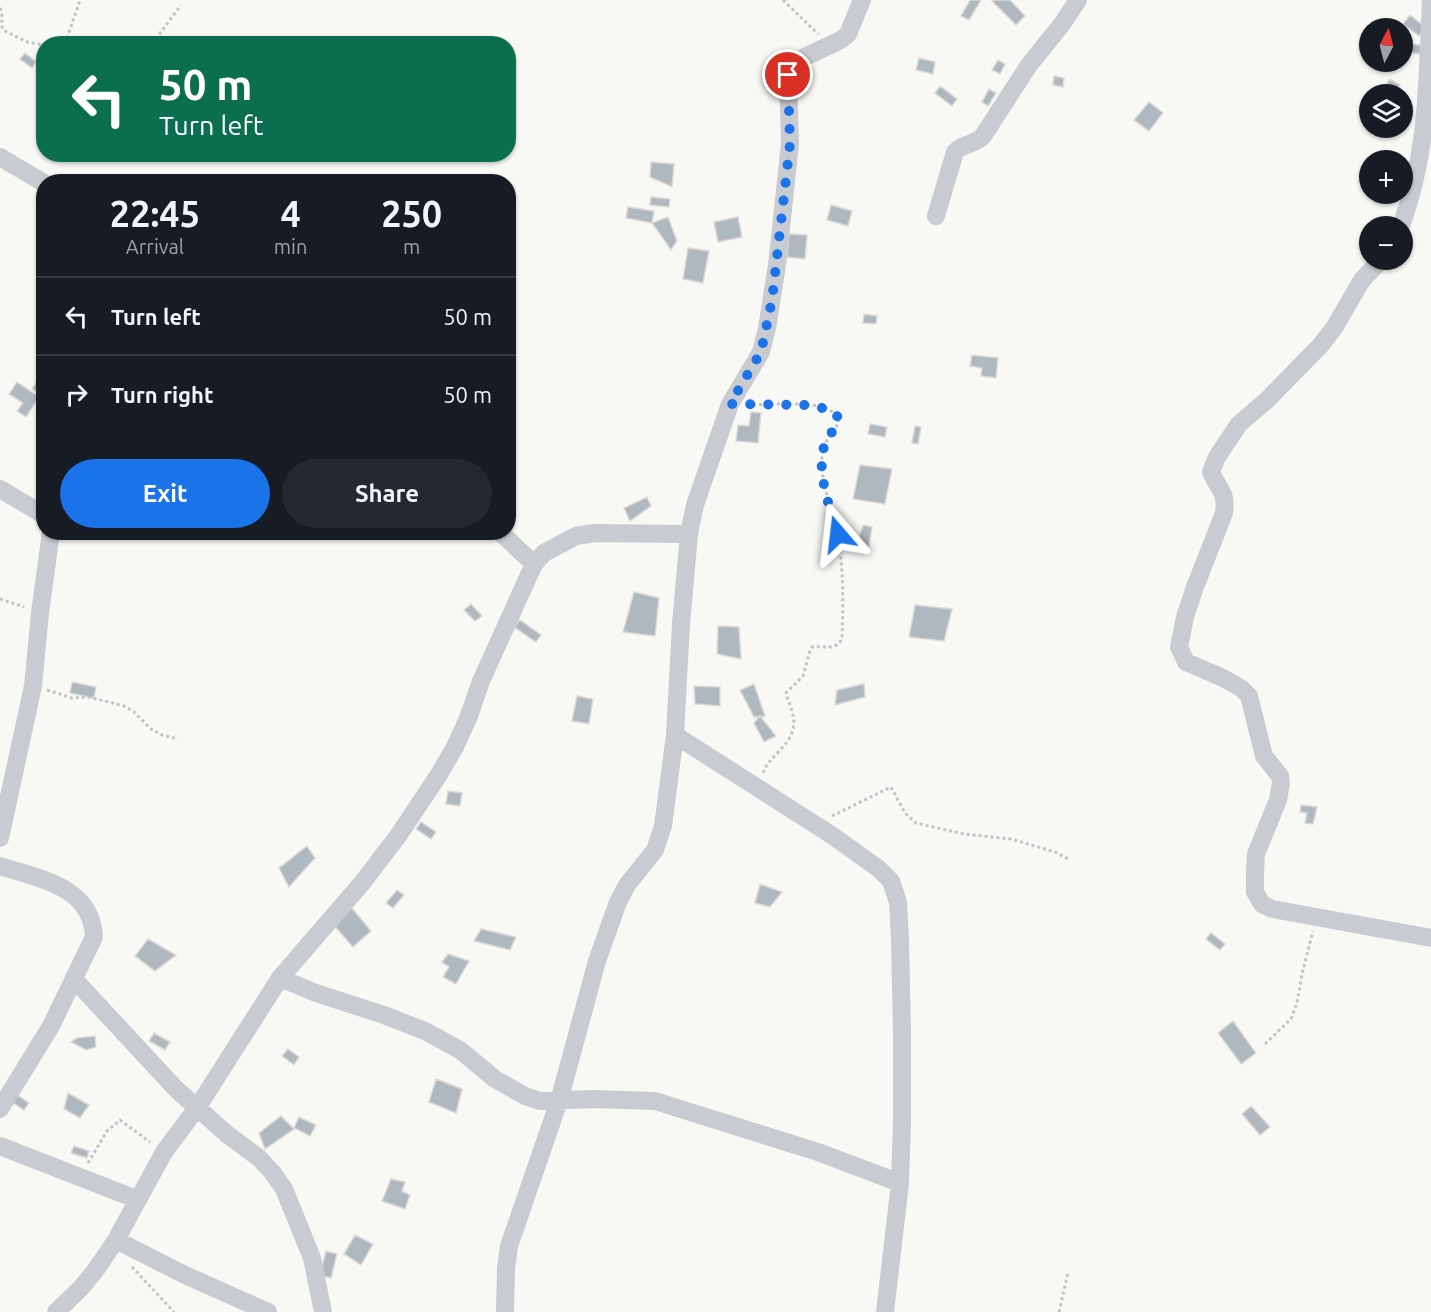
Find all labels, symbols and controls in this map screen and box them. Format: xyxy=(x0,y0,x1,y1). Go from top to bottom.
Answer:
north arrow xyxy=(1359,18,1413,72)
map controls xyxy=(1359,18,1413,270)
pin xyxy=(762,49,813,100)
icon: arrive xyxy=(771,58,804,91)
icon: left xyxy=(60,60,138,138)
text: 50 m xyxy=(159,61,253,108)
button: layers xyxy=(1359,84,1413,138)
text: Turn left xyxy=(159,110,263,140)
button: + xyxy=(1359,150,1413,204)
text: 22:45 xyxy=(110,193,200,234)
text: 4 xyxy=(280,193,301,234)
text: 250 xyxy=(381,193,442,234)
button: − xyxy=(1359,216,1413,270)
text: Arrival xyxy=(126,235,184,258)
text: min xyxy=(274,235,307,258)
text: m xyxy=(403,235,420,258)
icon: left xyxy=(60,300,93,333)
text: Turn left xyxy=(111,304,201,329)
text: 50 m xyxy=(443,304,492,329)
icon: right xyxy=(60,378,93,411)
text: Turn right xyxy=(111,382,213,407)
text: 50 m xyxy=(443,382,492,407)
button: Exit xyxy=(60,459,270,528)
button: Share xyxy=(282,459,492,528)
position arrow xyxy=(806,502,870,566)

